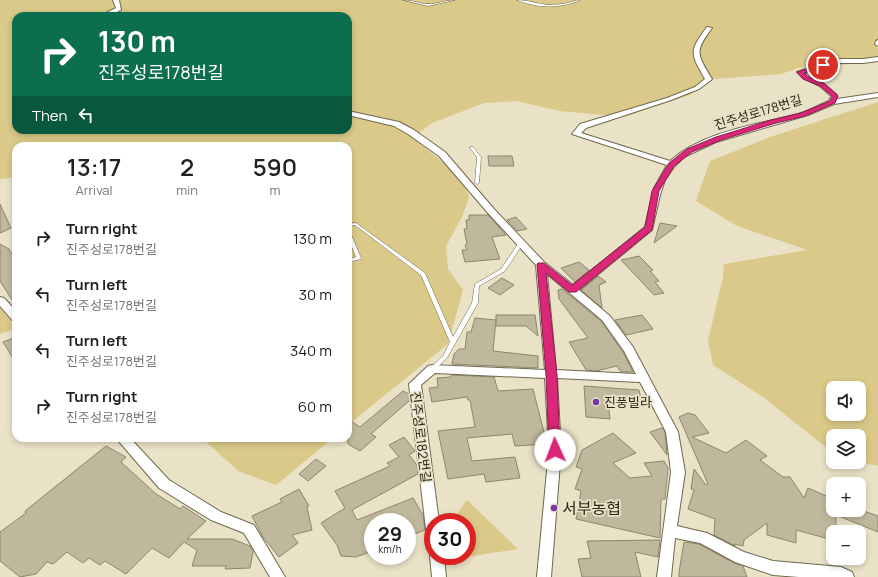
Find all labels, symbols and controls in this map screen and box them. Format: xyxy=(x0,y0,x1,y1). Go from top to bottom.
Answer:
text: 130 m xyxy=(98,22,176,60)
icon: right xyxy=(32,28,84,80)
pin xyxy=(806,48,840,82)
icon: arrive xyxy=(812,54,834,76)
text: 진주성로178번길 xyxy=(98,60,224,84)
street label: 진주성로178번길 xyxy=(712,90,804,134)
icon: left xyxy=(75,104,97,126)
text: Then xyxy=(32,105,67,126)
text: 13:17 xyxy=(67,150,121,183)
text: 2 xyxy=(180,150,194,183)
text: 590 xyxy=(253,150,297,183)
text: Arrival xyxy=(76,181,113,199)
text: min xyxy=(176,181,198,199)
text: m xyxy=(269,181,280,199)
text: Turn right xyxy=(66,218,137,239)
icon: right xyxy=(32,227,54,249)
text: 130 m xyxy=(293,228,332,249)
text: 진주성로178번길 xyxy=(66,240,157,258)
text: Turn left xyxy=(66,274,128,295)
icon: left xyxy=(32,283,54,305)
text: 30 m xyxy=(299,284,332,305)
text: 진주성로178번길 xyxy=(66,296,157,314)
text: Turn left xyxy=(66,330,128,351)
icon: left xyxy=(32,339,54,361)
text: 340 m xyxy=(290,340,332,361)
text: 진주성로178번길 xyxy=(66,352,157,370)
map controls xyxy=(826,381,866,565)
button: sound xyxy=(826,381,866,421)
text: Turn right xyxy=(66,386,137,407)
street label: 진주성로182번길 xyxy=(406,390,436,484)
place label: 진풍빌라 xyxy=(604,393,652,411)
icon: right xyxy=(32,395,54,417)
text: 60 m xyxy=(298,396,332,417)
marker: 진풍빌라 xyxy=(591,397,601,407)
text: 진주성로178번길 xyxy=(66,408,157,426)
position arrow xyxy=(534,429,576,471)
button: layers xyxy=(826,429,866,469)
button: + xyxy=(826,477,866,517)
place label: 서부농협 xyxy=(562,497,621,519)
marker: 서부농협 xyxy=(549,503,559,513)
speed limit sign: 30 xyxy=(424,513,476,565)
text: 29 xyxy=(378,520,402,547)
button: − xyxy=(826,525,866,565)
text: km/h xyxy=(378,542,402,556)

